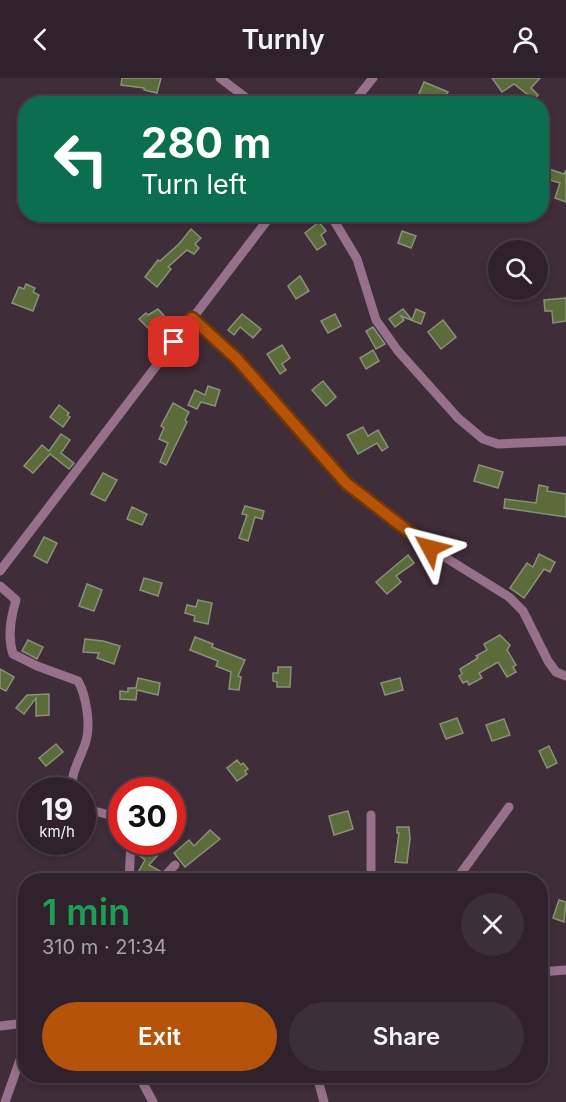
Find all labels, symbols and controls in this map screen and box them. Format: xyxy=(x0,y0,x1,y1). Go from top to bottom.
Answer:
icon: back xyxy=(24,23,57,56)
text: Turnly xyxy=(241,23,325,56)
icon: person xyxy=(509,23,542,56)
text: 280 m xyxy=(141,117,271,168)
icon: left xyxy=(42,120,120,198)
text: Turn left xyxy=(141,168,247,201)
map controls xyxy=(488,240,548,300)
button: search xyxy=(488,240,548,300)
pin xyxy=(148,316,199,367)
icon: arrive xyxy=(157,325,190,358)
position arrow xyxy=(398,516,462,580)
speed limit sign: 30 xyxy=(108,777,186,855)
text: 19 xyxy=(41,791,73,827)
text: km/h xyxy=(39,822,75,841)
text: 1 min xyxy=(42,890,130,934)
button: close xyxy=(461,893,524,956)
text: 310 m · 21:34 xyxy=(42,935,167,959)
button: Exit xyxy=(42,1002,277,1071)
button: Share xyxy=(289,1002,524,1071)

